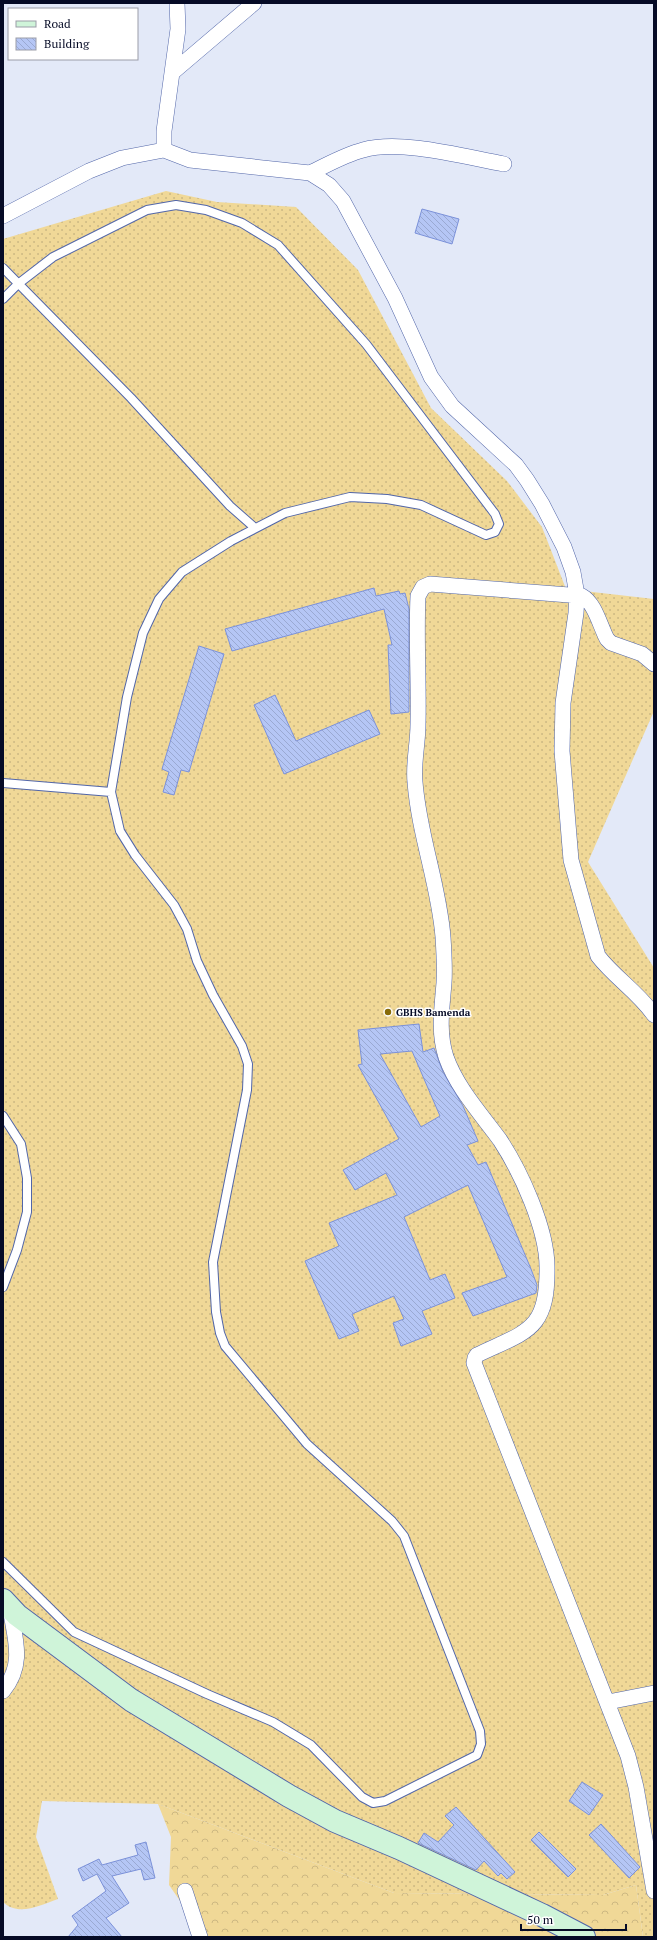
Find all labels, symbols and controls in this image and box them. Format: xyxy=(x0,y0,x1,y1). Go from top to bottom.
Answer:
legend xyxy=(8,8,138,60)
text: Road xyxy=(44,16,71,31)
text: Building xyxy=(44,36,90,51)
place label: GBHS Bamenda xyxy=(396,1006,471,1019)
marker: GBHS Bamenda xyxy=(383,1007,393,1017)
scale bar xyxy=(521,1906,626,1932)
text: 50 m xyxy=(527,1912,554,1927)

